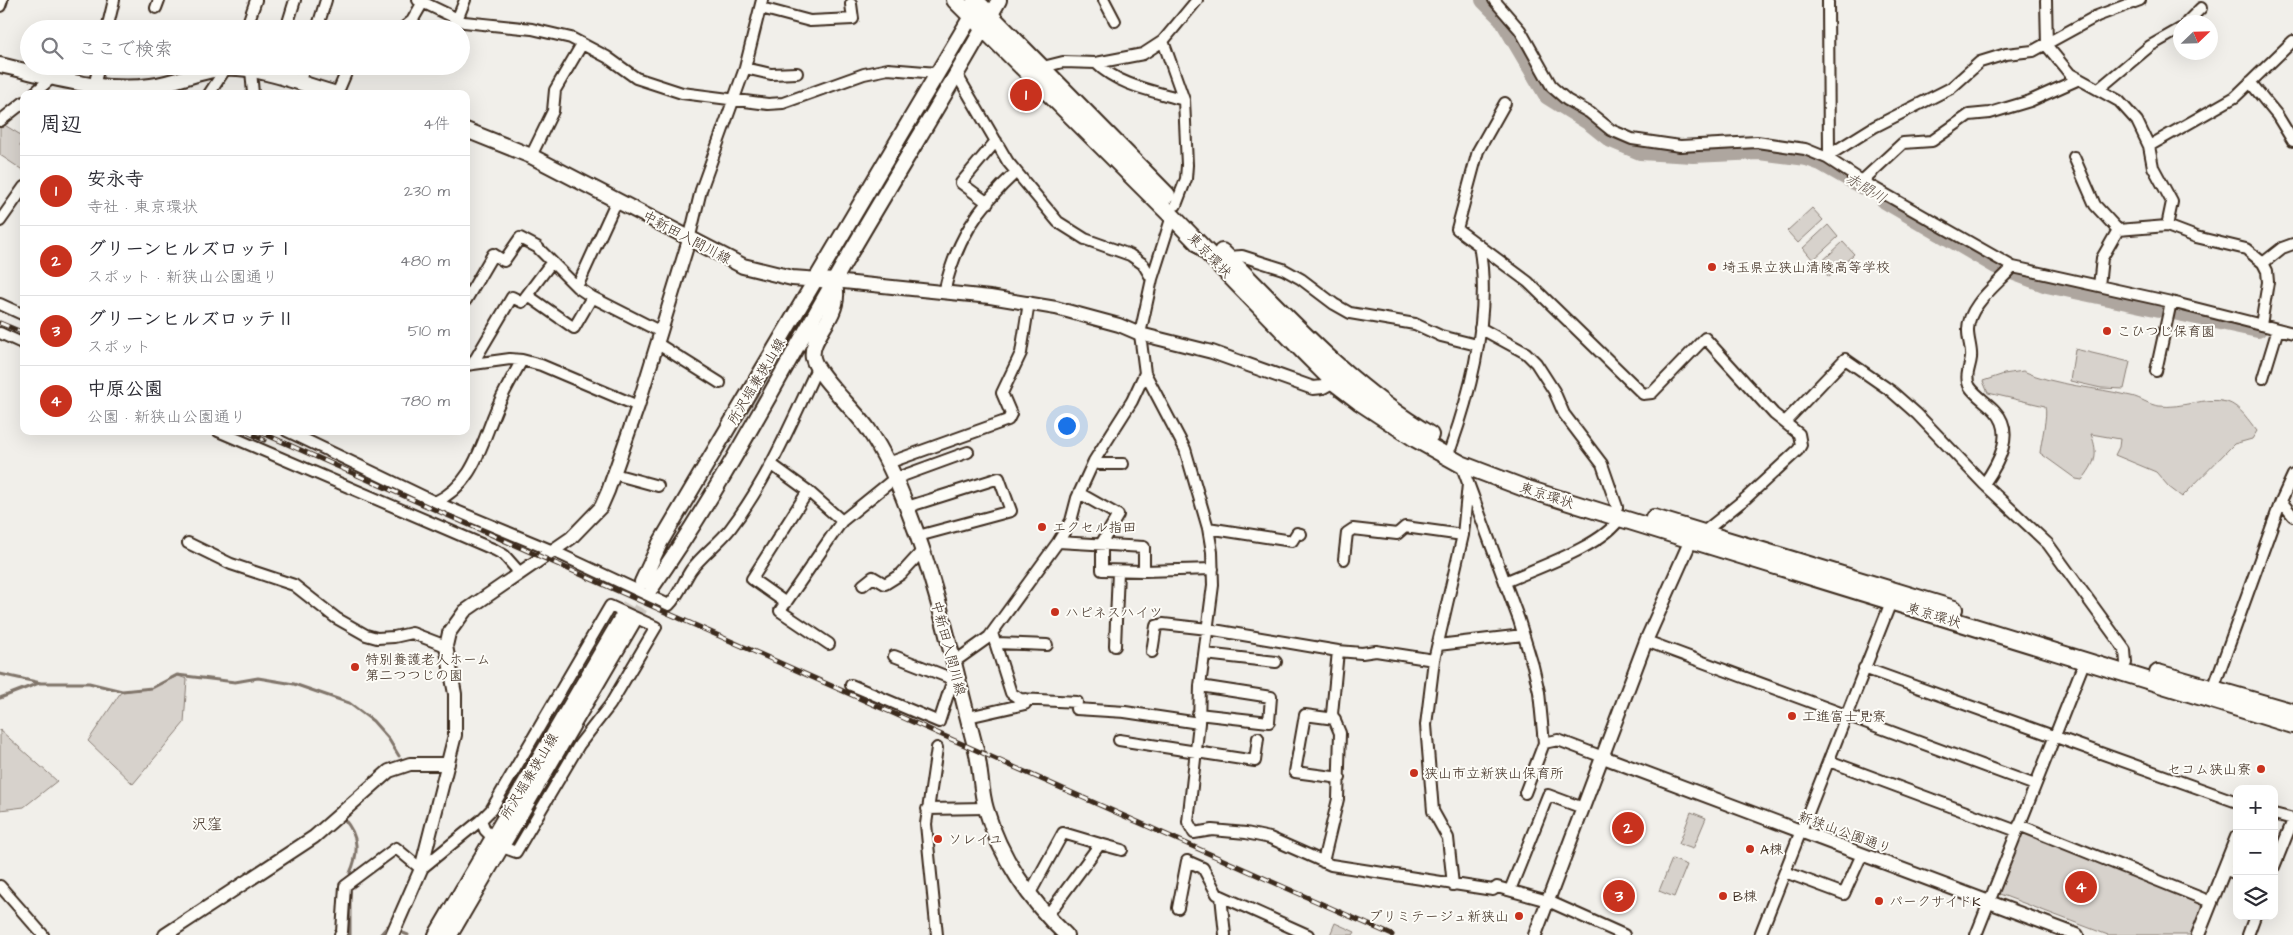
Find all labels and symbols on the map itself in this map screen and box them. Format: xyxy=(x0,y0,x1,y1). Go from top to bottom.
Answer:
north arrow xyxy=(2173,15,2218,60)
pin: 1 xyxy=(1010,76,1042,114)
water label: 赤間川 xyxy=(1841,168,1890,209)
street label: 中新田入間川線 xyxy=(639,206,734,270)
street label: 東京環状 xyxy=(1183,229,1236,283)
place label: 埼玉県立狭山清陵高等学校 xyxy=(1722,258,1890,278)
marker: 埼玉県立狭山清陵高等学校 xyxy=(1706,261,1718,273)
place label: こひつじ保育園 xyxy=(2117,322,2215,342)
marker: こひつじ保育園 xyxy=(2101,325,2113,337)
street label: 所沢堀兼狭山線 xyxy=(723,334,791,429)
your location xyxy=(1054,413,1080,439)
street label: 東京環状 xyxy=(1517,478,1576,514)
place label: エクセル指田 xyxy=(1052,518,1137,538)
marker: エクセル指田 xyxy=(1036,521,1048,533)
street label: 中新田入間川線 xyxy=(926,598,970,698)
street label: 東京環状 xyxy=(1904,598,1963,634)
place label: ハピネスハイツ xyxy=(1065,603,1163,623)
marker: ハピネスハイツ xyxy=(1049,606,1061,618)
place label: 特別養護老人ホーム 第二つつじの園 xyxy=(365,650,490,686)
marker: 特別養護老人ホーム 第二つつじの園 xyxy=(349,661,361,673)
place label: 工進富士見寮 xyxy=(1802,707,1886,727)
marker: 工進富士見寮 xyxy=(1786,710,1798,722)
street label: 所沢堀兼狭山線 xyxy=(496,729,564,824)
place label: セコム狭山寮 xyxy=(2167,760,2251,780)
marker: セコム狭山寮 xyxy=(2255,763,2267,775)
place label: 狭山市立新狭山保育所 xyxy=(1424,764,1564,784)
marker: 狭山市立新狭山保育所 xyxy=(1408,767,1420,779)
street label: 新狭山公園通り xyxy=(1795,807,1894,859)
pin: 2 xyxy=(1612,809,1644,847)
district label: 沢窪 xyxy=(192,814,222,835)
place label: ソレイユ xyxy=(948,830,1003,850)
marker: ソレイユ xyxy=(932,833,944,845)
place label: A棟 xyxy=(1760,840,1784,860)
marker: A棟 xyxy=(1744,843,1756,855)
pin: 4 xyxy=(2065,868,2097,906)
pin: 3 xyxy=(1603,877,1635,915)
place label: B棟 xyxy=(1733,887,1758,907)
marker: B棟 xyxy=(1717,890,1729,902)
place label: パークサイドK xyxy=(1889,892,1981,912)
marker: パークサイドK xyxy=(1873,895,1885,907)
place label: プリミテージュ新狭山 xyxy=(1368,907,1509,927)
marker: プリミテージュ新狭山 xyxy=(1513,910,1525,922)

